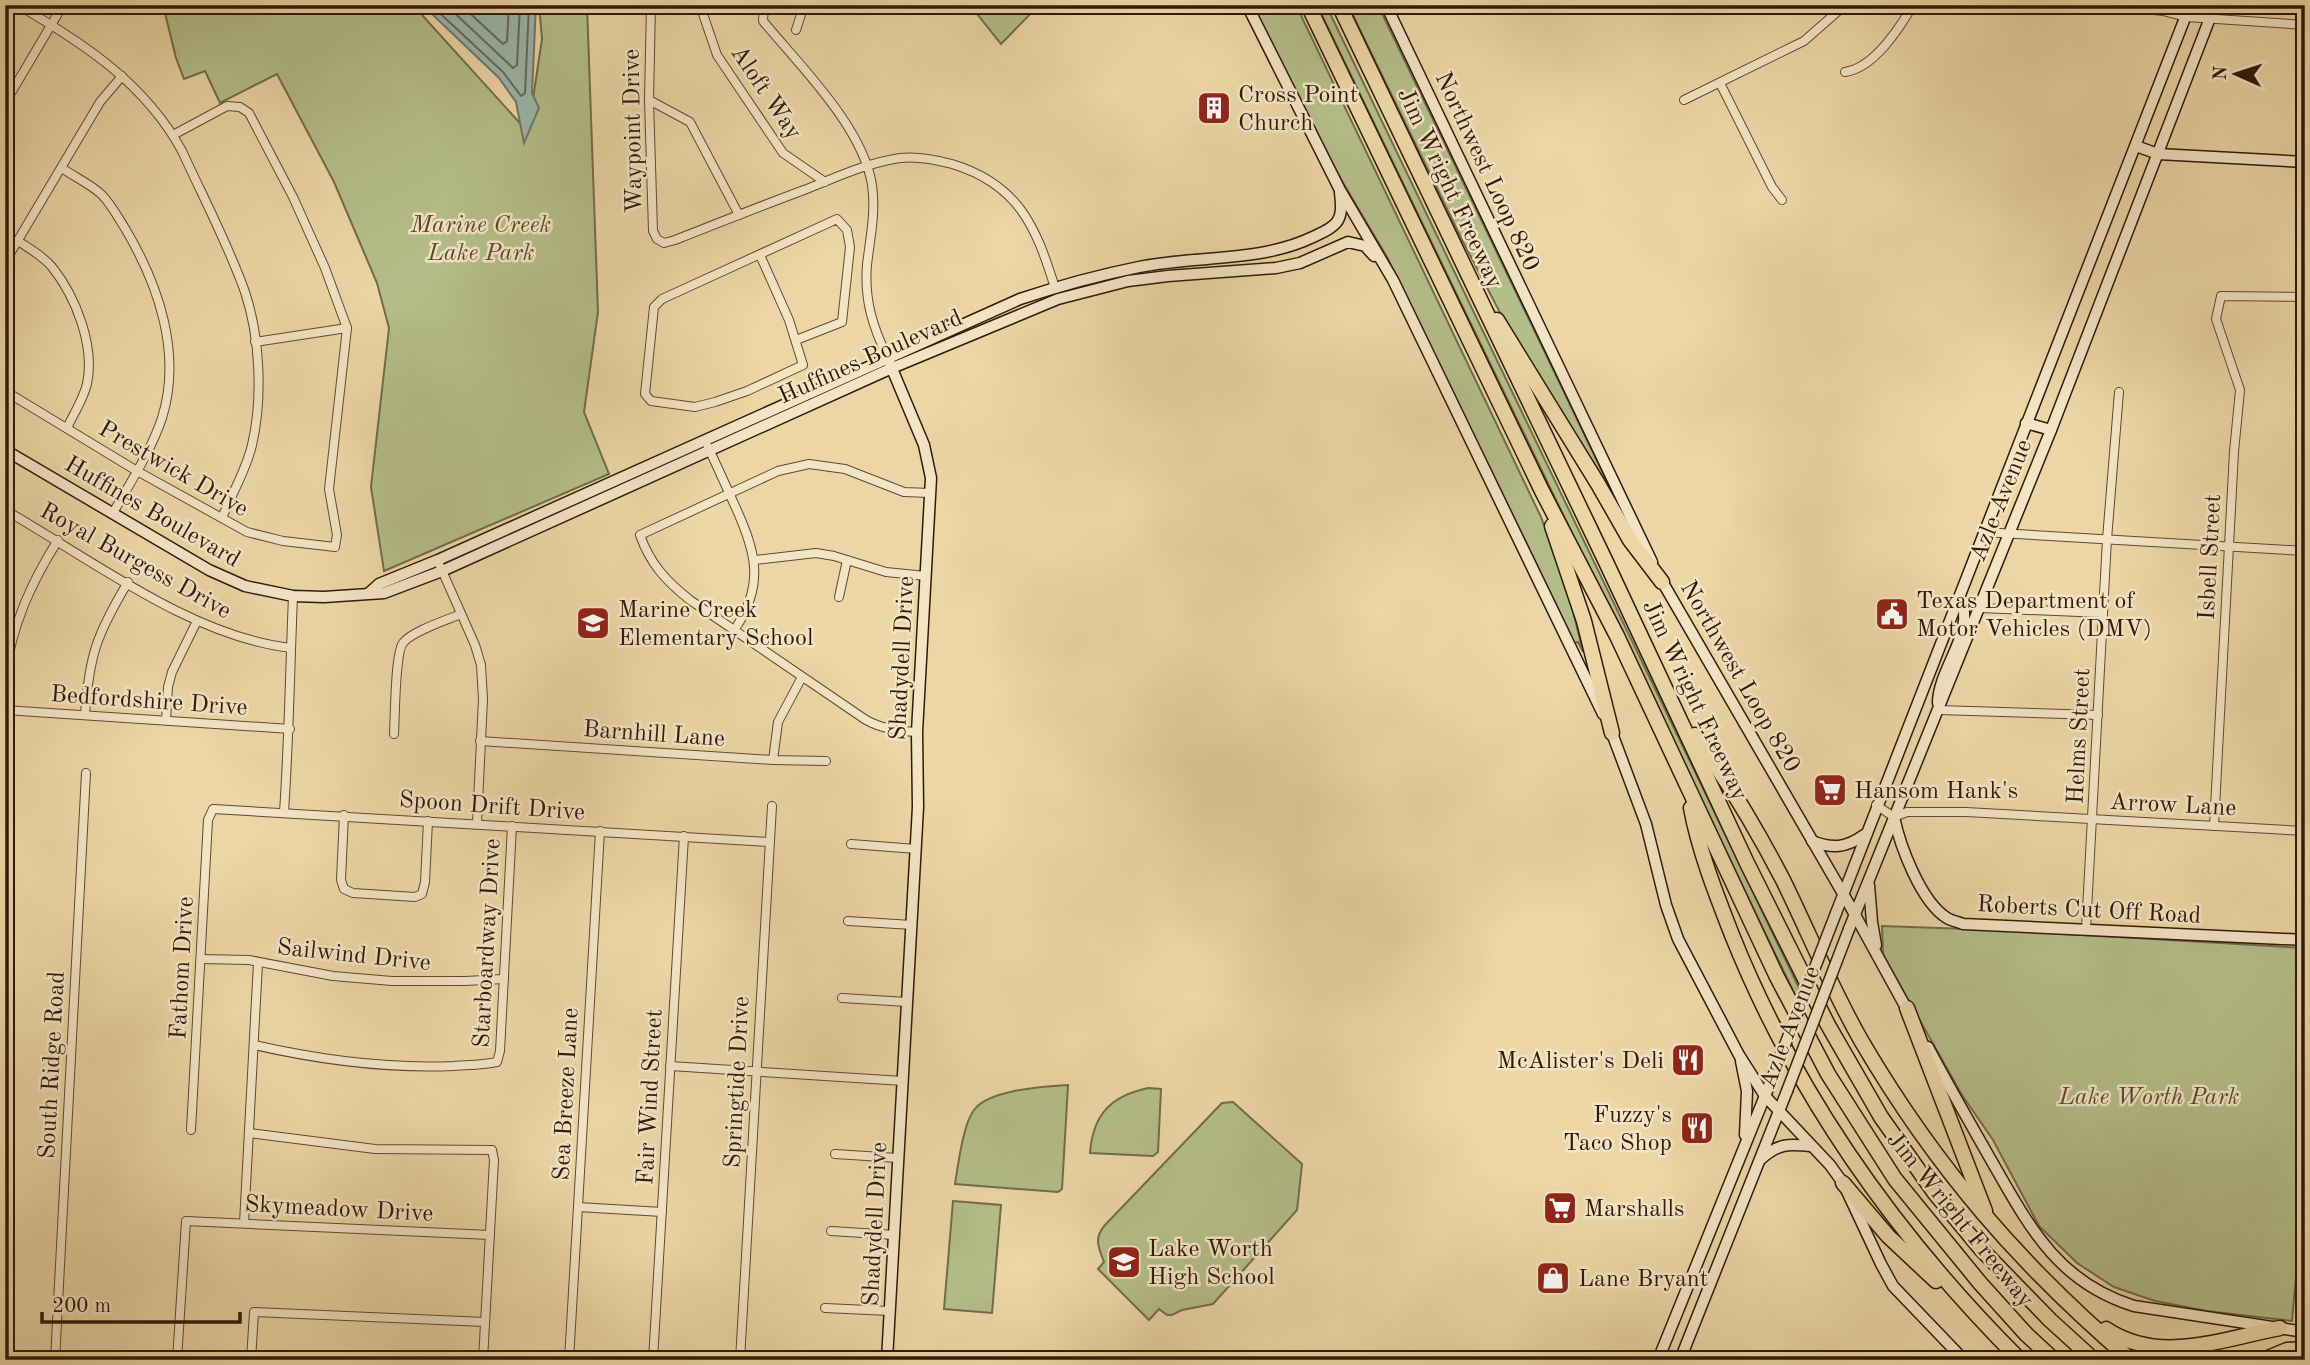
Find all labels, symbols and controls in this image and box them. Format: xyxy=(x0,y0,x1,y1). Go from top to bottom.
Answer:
north arrow xyxy=(2202,38,2272,108)
street label: Aloft Way xyxy=(725,42,806,145)
street label: Waypoint Drive xyxy=(621,49,647,213)
text: N xyxy=(2212,65,2231,81)
street label: Northwest Loop 820 xyxy=(1430,69,1543,275)
place label: Cross Point Church xyxy=(1238,84,1358,136)
street label: Jim Wright Freeway xyxy=(1392,85,1506,293)
building icon: Cross Point Church xyxy=(1195,89,1233,127)
park label: Marine Creek Lake Park xyxy=(410,214,551,266)
street label: Huffines Boulevard xyxy=(775,306,966,409)
street label: Prestwick Drive xyxy=(94,417,252,522)
street label: Azle Avenue xyxy=(1966,436,2037,565)
street label: Huffines Boulevard xyxy=(60,453,244,573)
street label: Isbell Street xyxy=(2196,493,2226,621)
street label: Royal Burgess Drive xyxy=(35,499,235,624)
street label: Shadydell Drive xyxy=(887,575,919,741)
street label: Northwest Loop 820 xyxy=(1675,577,1804,777)
place label: Texas Department of Motor Vehicles (DMV) xyxy=(1916,590,2152,642)
public building icon: Texas Department of Motor Vehicles (DMV) xyxy=(1873,595,1911,633)
street label: Jim Wright Freeway xyxy=(1637,597,1751,805)
place label: Marine Creek Elementary School xyxy=(618,599,813,651)
school or university icon: Marine Creek Elementary School xyxy=(574,604,612,642)
street label: Helms Street xyxy=(2064,667,2096,805)
street label: Bedfordshire Drive xyxy=(49,683,248,721)
street label: Barnhill Lane xyxy=(582,718,726,752)
supermarket icon: Hansom Hank's xyxy=(1811,771,1849,809)
place label: Hansom Hank's xyxy=(1854,780,2018,804)
street label: Spoon Drift Drive xyxy=(398,789,586,825)
street label: Arrow Lane xyxy=(2109,791,2237,821)
street label: Starboardway Drive xyxy=(471,838,505,1048)
street label: Roberts Cut Off Road xyxy=(1976,893,2202,929)
street label: Fathom Drive xyxy=(167,896,199,1040)
street label: Sailwind Drive xyxy=(276,936,432,976)
street label: Azle Avenue xyxy=(1756,963,1825,1092)
street label: South Ridge Road xyxy=(36,971,70,1160)
street label: Springtide Drive xyxy=(722,995,754,1169)
street label: Sea Breeze Lane xyxy=(550,1007,584,1181)
street label: Fair Wind Street xyxy=(634,1008,668,1186)
restaurant icon: McAlister's Deli xyxy=(1669,1041,1707,1079)
place label: McAlister's Deli xyxy=(1497,1050,1664,1074)
park label: Lake Worth Park xyxy=(2057,1086,2240,1110)
place label: Fuzzy's Taco Shop xyxy=(1563,1104,1672,1156)
restaurant icon: Fuzzy's Taco Shop xyxy=(1678,1109,1716,1147)
street label: Jim Wright Freeway xyxy=(1881,1128,2038,1313)
street label: Shadydell Drive xyxy=(860,1141,892,1307)
supermarket icon: Marshalls xyxy=(1541,1189,1579,1227)
street label: Skymeadow Drive xyxy=(244,1193,434,1227)
place label: Marshalls xyxy=(1584,1198,1685,1222)
place label: Lake Worth High School xyxy=(1148,1238,1275,1290)
school or university icon: Lake Worth High School xyxy=(1105,1243,1143,1281)
shop icon: Lane Bryant xyxy=(1534,1259,1572,1297)
place label: Lane Bryant xyxy=(1578,1268,1708,1292)
scale bar xyxy=(42,1281,240,1325)
text: 200 m xyxy=(52,1296,111,1317)

